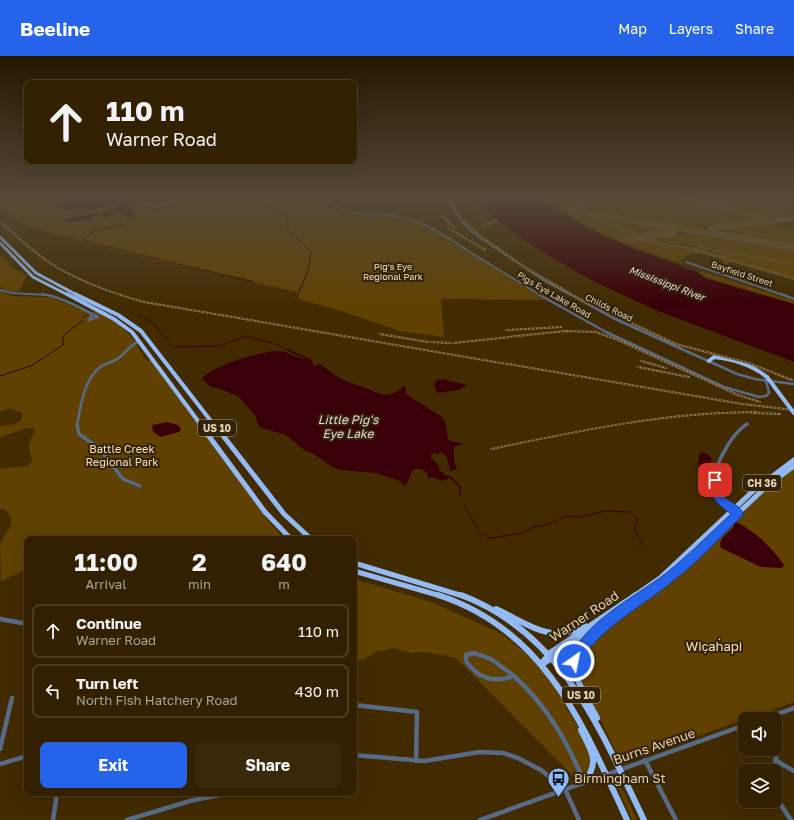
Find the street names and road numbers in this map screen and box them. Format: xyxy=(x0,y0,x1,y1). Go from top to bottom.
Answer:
street label: Bayfield Street xyxy=(710,258,775,289)
street label: Pigs Eye Lake Road xyxy=(515,269,593,320)
street label: Childs Road xyxy=(584,291,635,324)
road number: US 10 xyxy=(198,420,236,436)
road number: CH 36 xyxy=(743,475,781,491)
street label: Warner Road xyxy=(546,587,622,645)
road number: US 10 xyxy=(562,687,600,703)
street label: Burns Avenue xyxy=(611,724,697,768)

